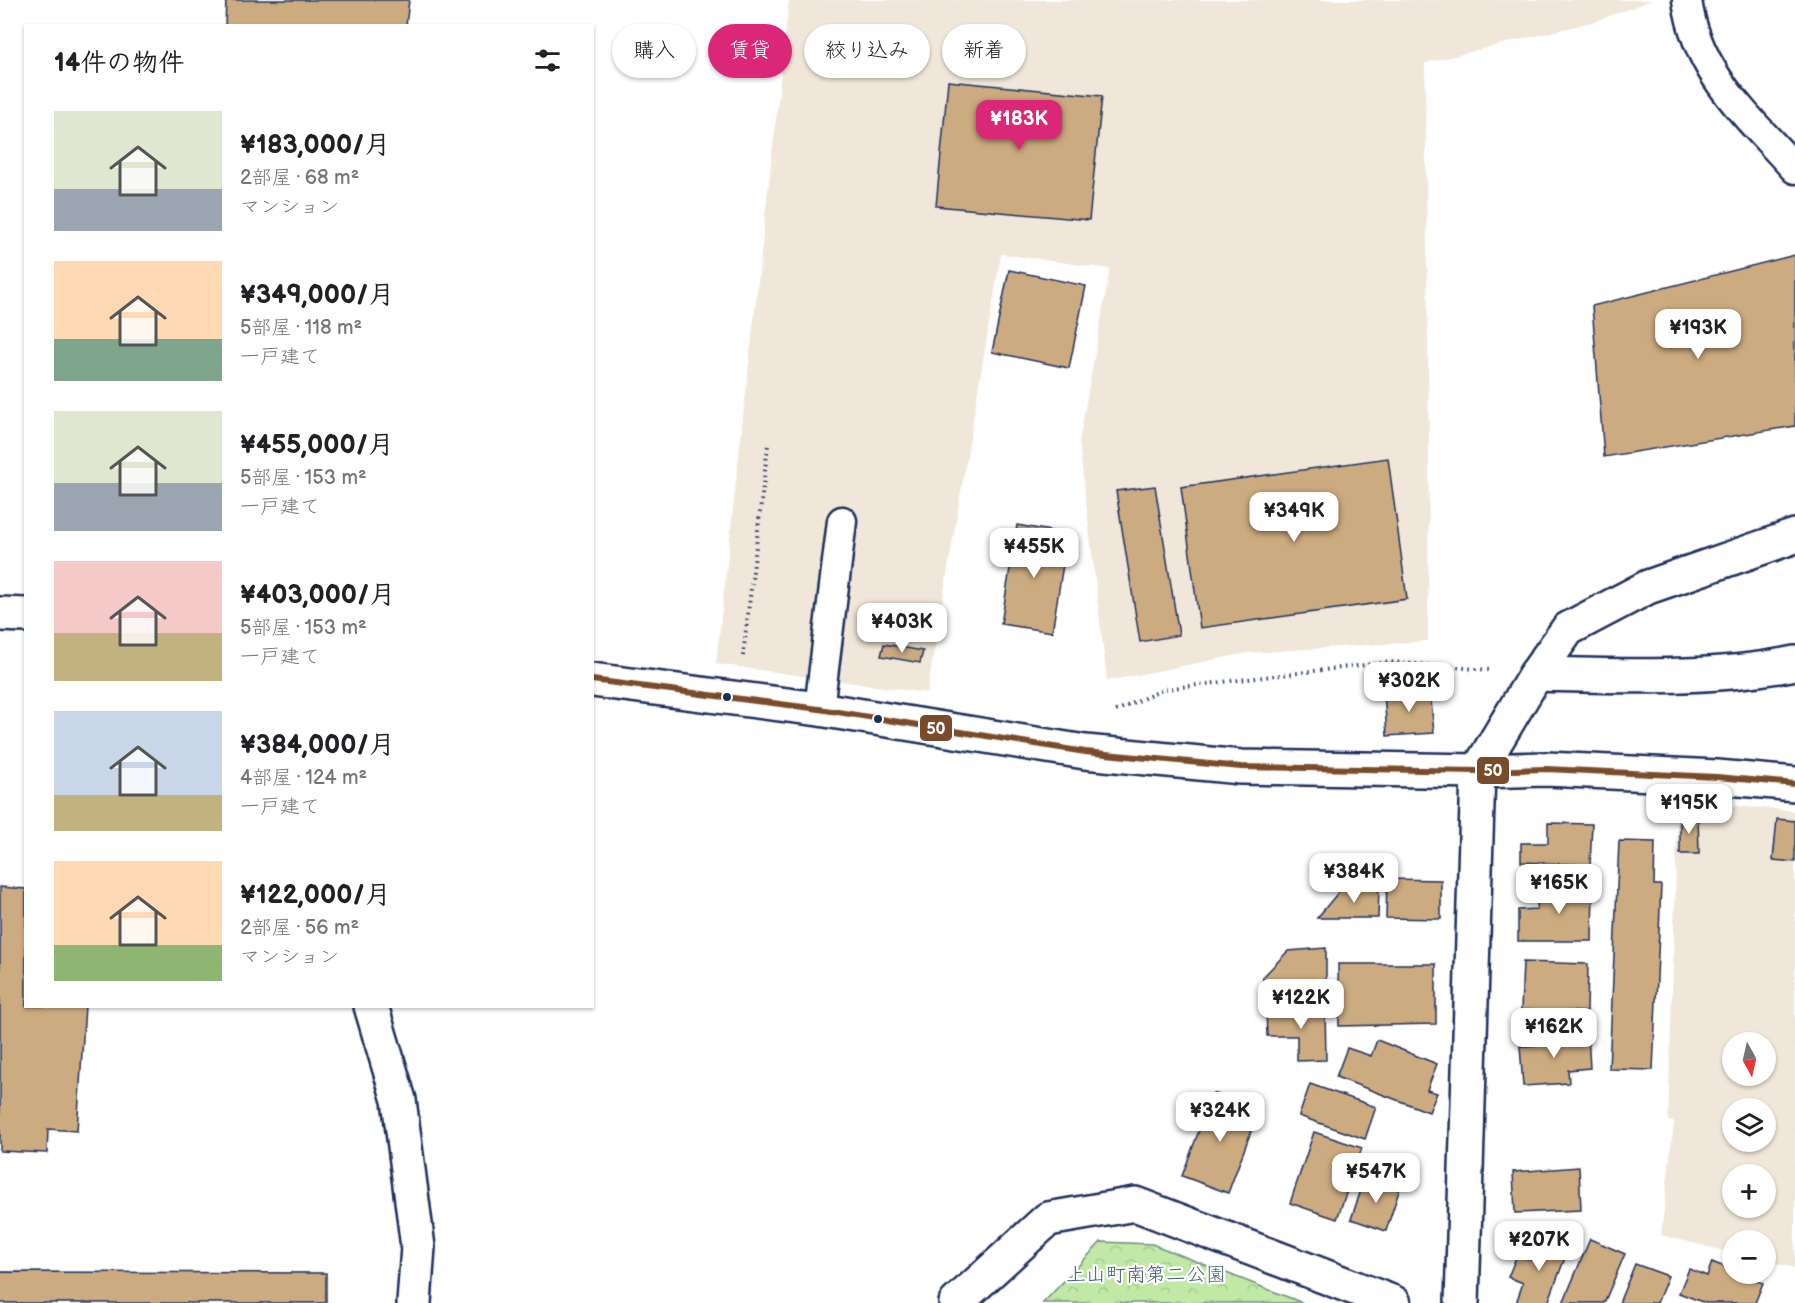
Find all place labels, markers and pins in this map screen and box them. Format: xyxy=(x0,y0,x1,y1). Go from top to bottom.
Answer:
pin: ¥183K xyxy=(977,100,1061,151)
pin: ¥193K xyxy=(1656,309,1740,360)
pin: ¥349K xyxy=(1252,492,1336,543)
pin: ¥455K xyxy=(992,528,1076,579)
pin: ¥403K xyxy=(860,603,944,654)
pin: ¥302K xyxy=(1367,662,1451,713)
unlabelled marker xyxy=(721,691,733,703)
unlabelled marker xyxy=(872,713,884,725)
pin: ¥195K xyxy=(1647,784,1731,835)
pin: ¥384K xyxy=(1312,853,1396,904)
pin: ¥165K xyxy=(1517,864,1601,915)
pin: ¥122K xyxy=(1259,979,1343,1030)
pin: ¥162K xyxy=(1512,1008,1596,1059)
pin: ¥324K xyxy=(1178,1092,1262,1143)
pin: ¥547K xyxy=(1334,1153,1418,1204)
pin: ¥207K xyxy=(1497,1221,1581,1272)

